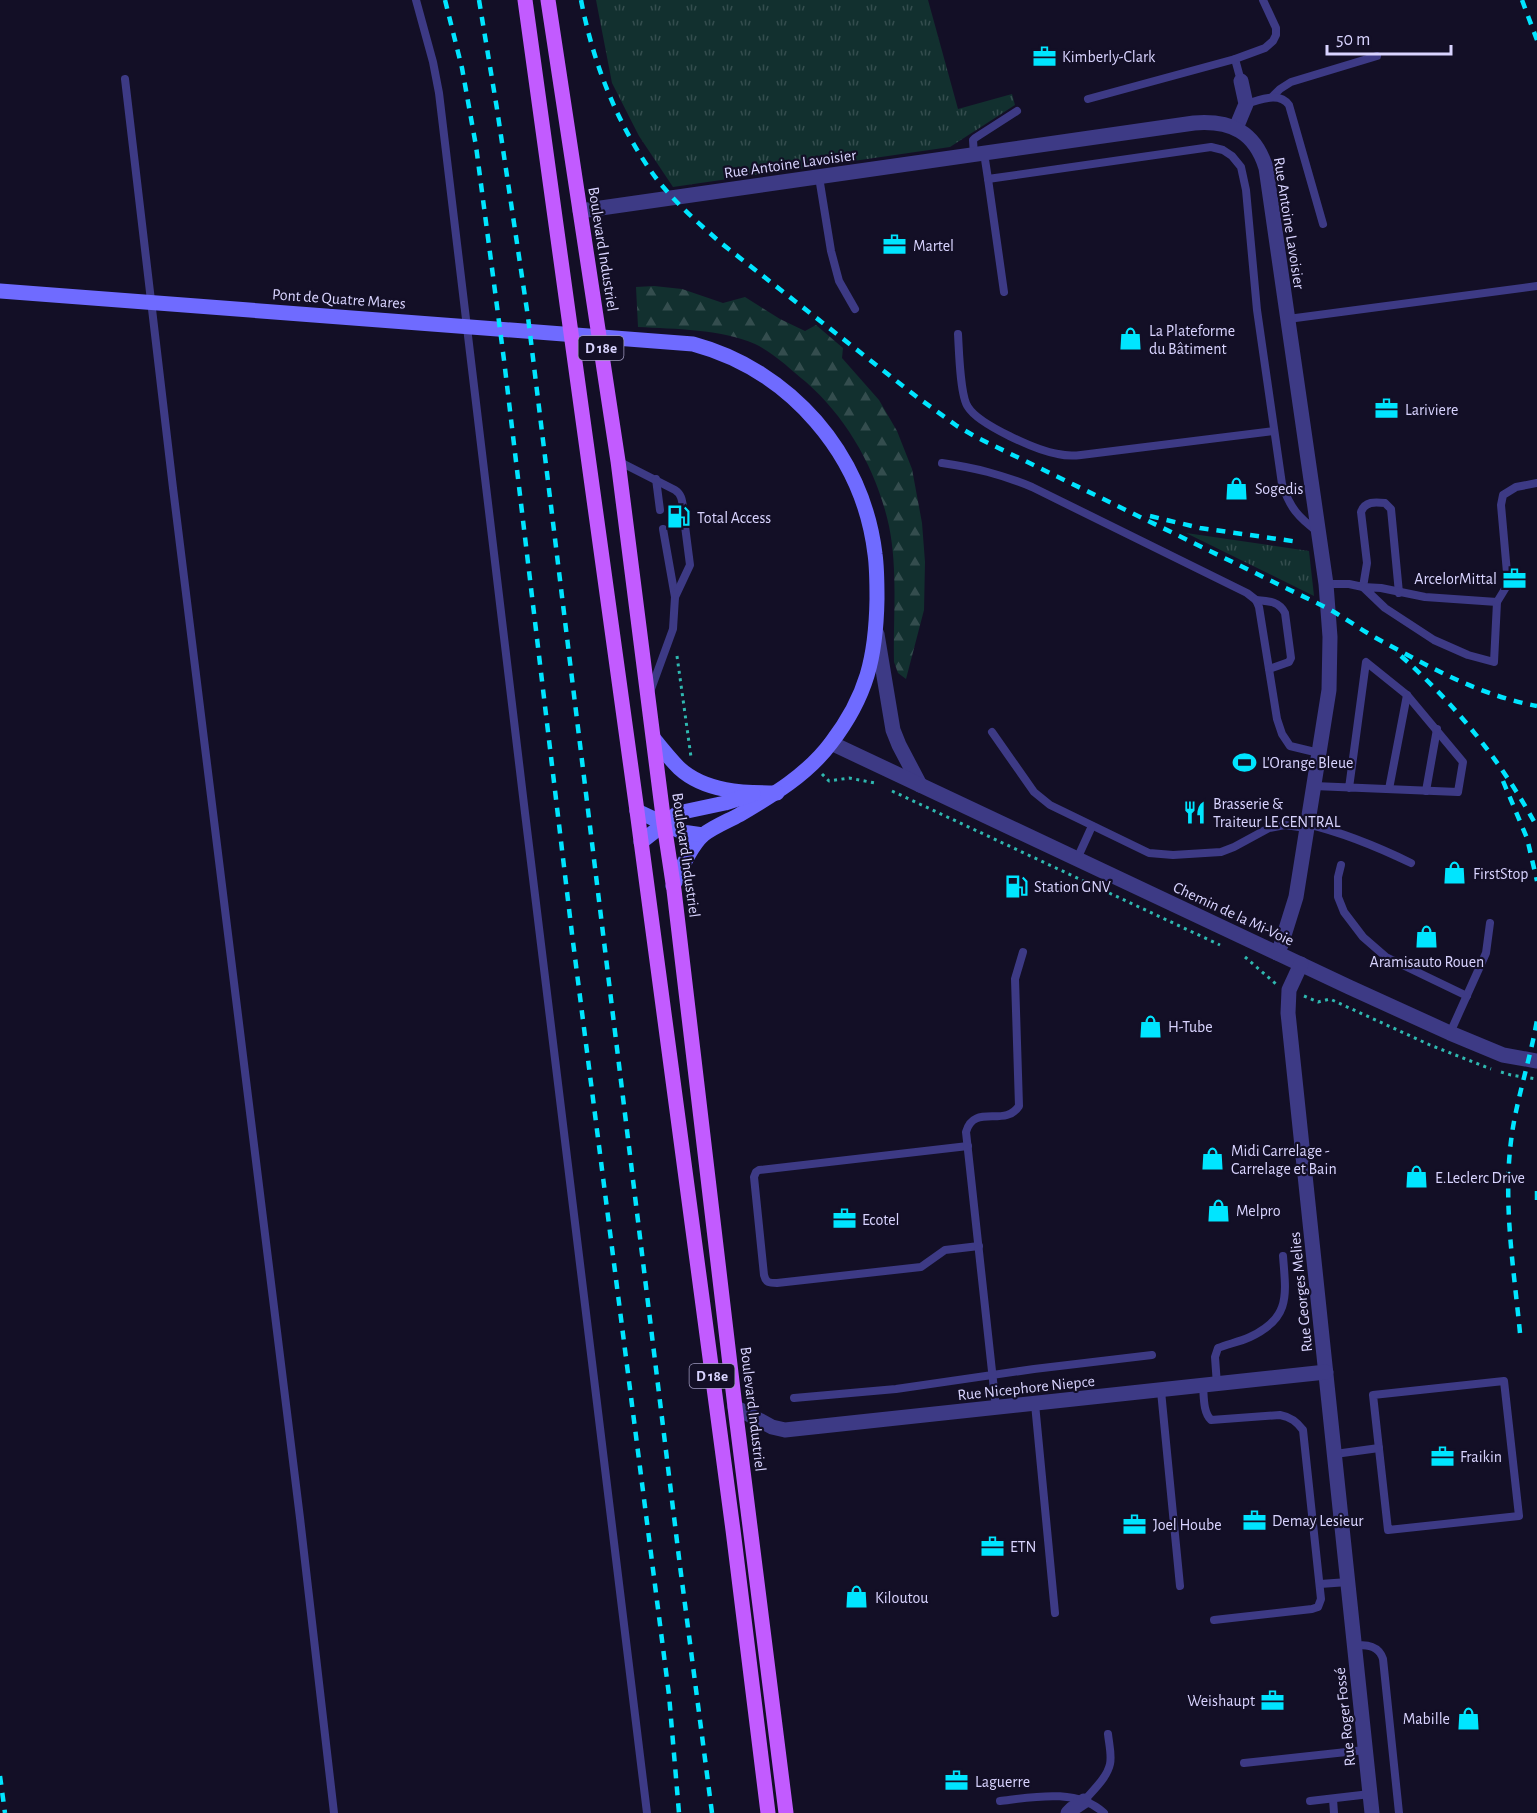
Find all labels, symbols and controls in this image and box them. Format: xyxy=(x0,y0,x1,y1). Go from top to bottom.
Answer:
scale bar xyxy=(1327,18,1452,56)
text: 50 m xyxy=(1336,31,1370,49)
office icon: Kimberly-Clark xyxy=(1031,43,1057,69)
place label: Kimberly-Clark xyxy=(1062,49,1156,66)
street label: Rue Antoine Lavoisier xyxy=(723,147,858,181)
street label: Rue Antoine Lavoisier xyxy=(1271,156,1307,291)
street label: Boulevard Industriel xyxy=(585,186,621,313)
office icon: Martel xyxy=(882,232,908,258)
place label: Martel xyxy=(913,238,954,254)
street label: Pont de Quatre Mares xyxy=(272,286,406,313)
place label: La Plateforme du Bâtiment xyxy=(1149,323,1235,357)
shop icon: La Plateforme du Bâtiment xyxy=(1118,326,1144,352)
road number: D 18e xyxy=(578,336,624,360)
office icon: Lariviere xyxy=(1374,396,1400,422)
place label: Lariviere xyxy=(1405,402,1458,418)
shop icon: Sogedis xyxy=(1224,475,1250,501)
place label: Sogedis xyxy=(1255,481,1303,497)
fuel station icon: Total Access xyxy=(666,504,692,530)
place label: Total Access xyxy=(697,510,771,526)
office icon: ArcelorMittal xyxy=(1502,565,1528,591)
place label: ArcelorMittal xyxy=(1414,571,1497,587)
sports icon: L'Orange Bleue xyxy=(1231,749,1257,775)
place label: L'Orange Bleue xyxy=(1262,755,1353,771)
street label: Boulevard Industriel xyxy=(669,792,703,919)
place label: Brasserie & Traiteur LE CENTRAL xyxy=(1213,796,1341,830)
restaurant icon: Brasserie & Traiteur LE CENTRAL xyxy=(1182,799,1208,825)
shop icon: FirstStop xyxy=(1442,860,1468,886)
place label: FirstStop xyxy=(1473,866,1528,882)
fuel station icon: Station GNV xyxy=(1003,873,1029,899)
place label: Station GNV xyxy=(1034,879,1111,895)
street label: Chemin de la Mi-Voie xyxy=(1171,879,1297,949)
shop icon: Aramisauto Rouen xyxy=(1414,923,1440,949)
place label: Aramisauto Rouen xyxy=(1370,954,1484,970)
shop icon: H-Tube xyxy=(1137,1013,1163,1039)
place label: H-Tube xyxy=(1168,1019,1213,1035)
place label: Midi Carrelage - Carrelage et Bain xyxy=(1231,1143,1337,1177)
shop icon: Midi Carrelage - Carrelage et Bain xyxy=(1200,1146,1226,1172)
shop icon: E.Leclerc Drive xyxy=(1404,1164,1430,1190)
place label: E.Leclerc Drive xyxy=(1435,1170,1525,1186)
shop icon: Melpro xyxy=(1205,1197,1231,1223)
place label: Melpro xyxy=(1236,1203,1281,1219)
office icon: Ecotel xyxy=(831,1206,857,1232)
place label: Ecotel xyxy=(862,1212,900,1228)
street label: Rue Georges Melies xyxy=(1287,1231,1315,1353)
street label: Boulevard Industriel xyxy=(737,1346,769,1473)
road number: D 18e xyxy=(690,1364,734,1388)
street label: Rue Nicephore Niepce xyxy=(957,1373,1096,1403)
office icon: Fraikin xyxy=(1429,1443,1455,1469)
place label: Fraikin xyxy=(1460,1449,1502,1465)
office icon: Demay Lesieur xyxy=(1241,1507,1267,1533)
office icon: Joel Hoube xyxy=(1122,1511,1148,1537)
place label: Demay Lesieur xyxy=(1272,1513,1364,1530)
place label: Joel Hoube xyxy=(1153,1517,1222,1533)
office icon: ETN xyxy=(979,1533,1005,1559)
place label: ETN xyxy=(1010,1539,1036,1555)
shop icon: Kiloutou xyxy=(844,1584,870,1610)
place label: Kiloutou xyxy=(875,1590,929,1606)
street label: Rue Roger Fossé xyxy=(1332,1667,1358,1767)
office icon: Weishaupt xyxy=(1260,1687,1286,1713)
place label: Weishaupt xyxy=(1187,1693,1255,1709)
shop icon: Mabille xyxy=(1455,1705,1481,1731)
place label: Mabille xyxy=(1403,1711,1450,1727)
office icon: Laguerre xyxy=(944,1768,970,1794)
place label: Laguerre xyxy=(975,1774,1030,1790)

